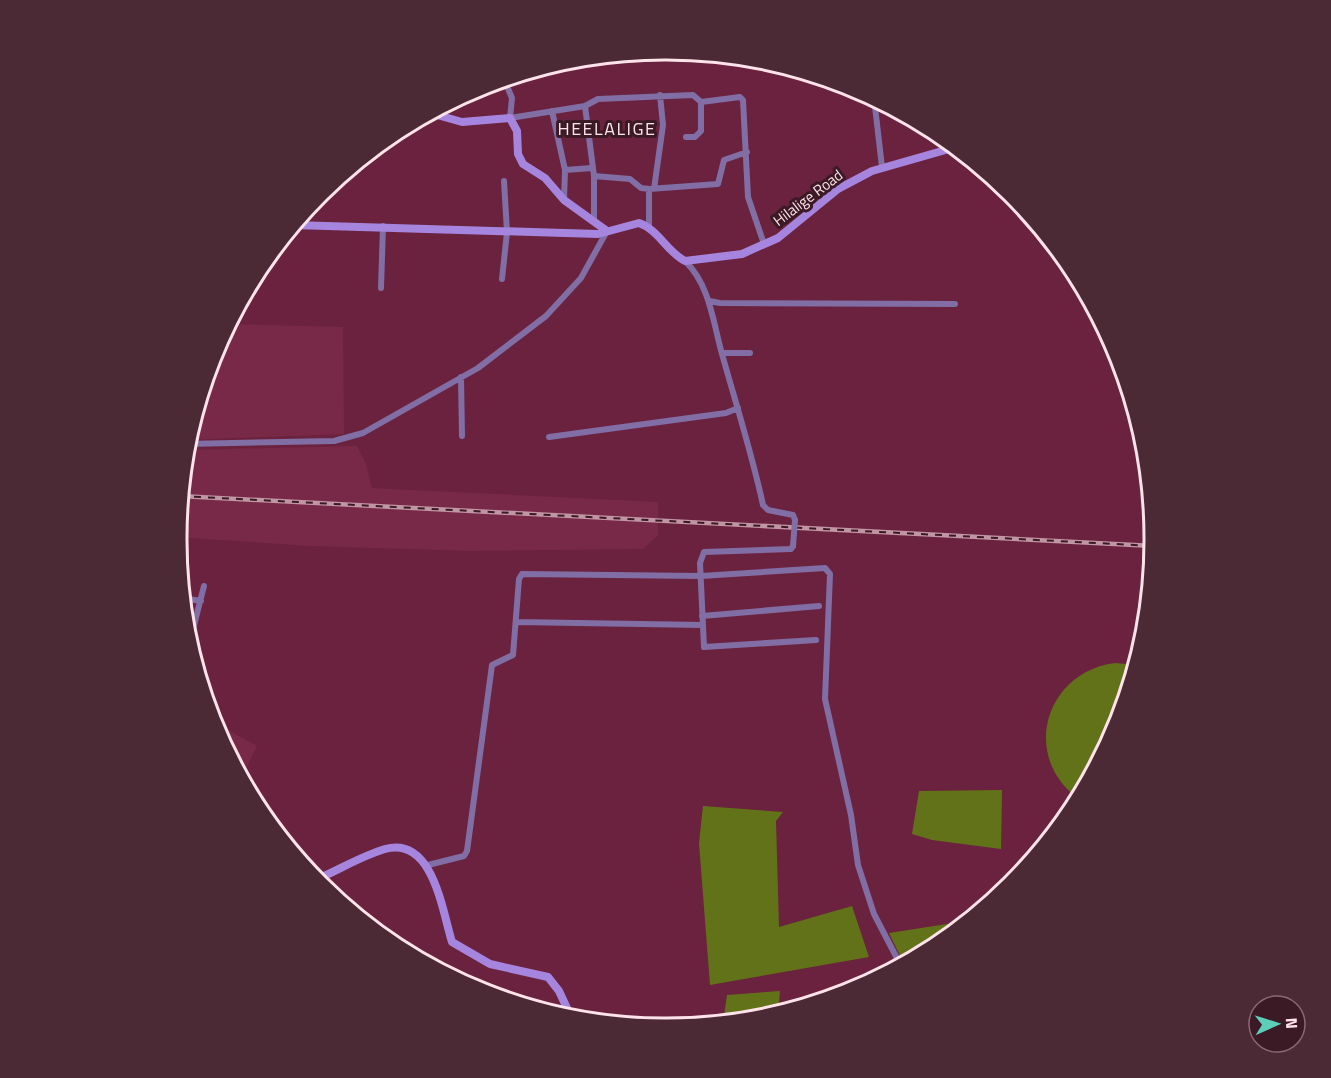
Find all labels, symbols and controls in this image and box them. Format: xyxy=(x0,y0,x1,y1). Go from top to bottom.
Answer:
district label: HEELALIGE xyxy=(558,115,657,142)
street label: Hilalige Road xyxy=(768,164,847,232)
north arrow xyxy=(1247,994,1307,1054)
text: N xyxy=(1280,1017,1304,1029)

